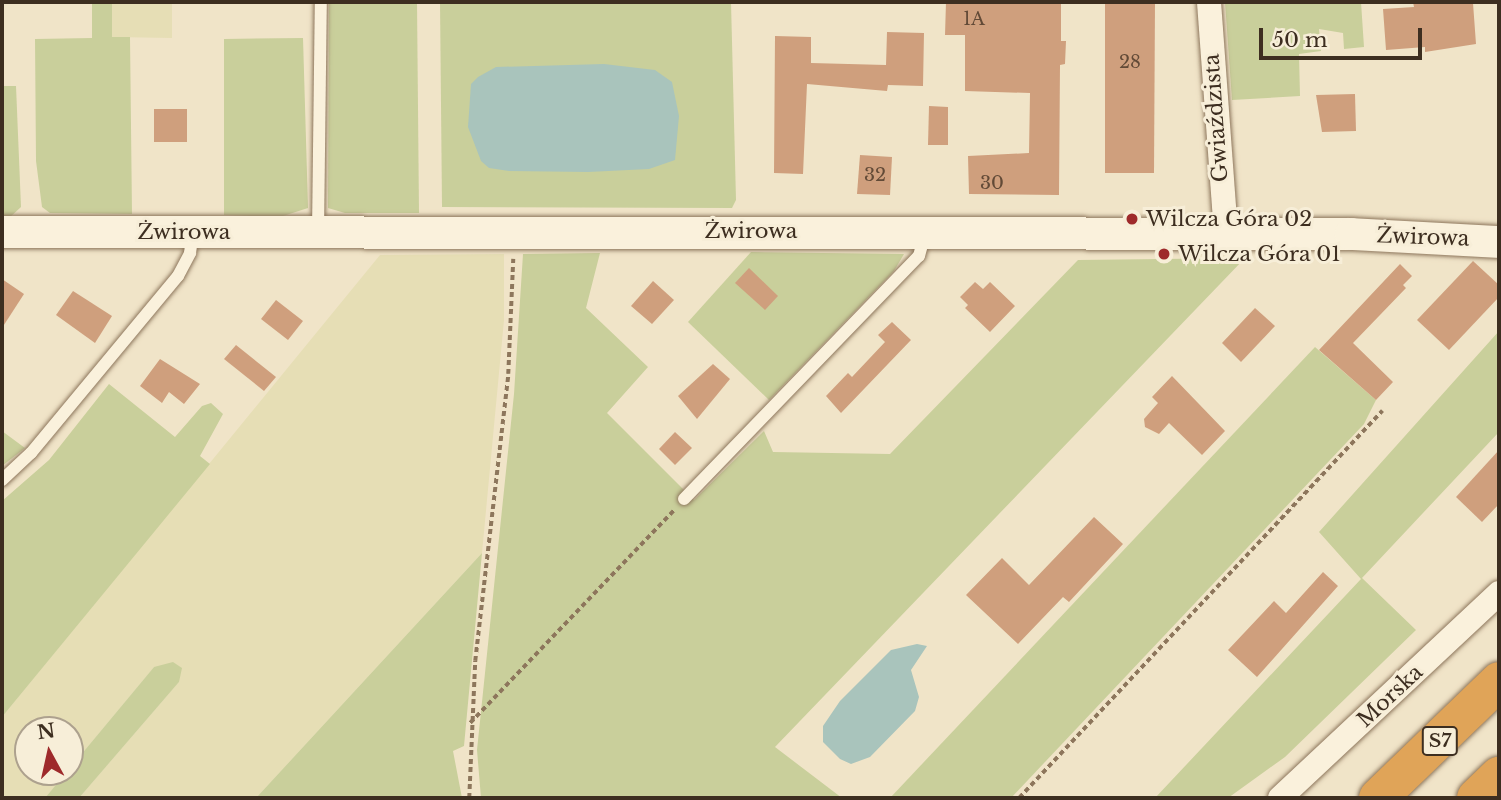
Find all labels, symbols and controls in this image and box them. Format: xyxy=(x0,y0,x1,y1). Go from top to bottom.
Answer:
house number: 1A xyxy=(963,8,985,30)
scale bar xyxy=(1263,14,1426,58)
text: 50 m xyxy=(1272,27,1327,53)
house number: 28 xyxy=(1119,51,1141,73)
street label: Gwiaździsta xyxy=(1199,53,1233,183)
house number: 32 xyxy=(864,164,886,186)
house number: 30 xyxy=(980,172,1004,194)
place label: Wilcza Góra 02 xyxy=(1146,206,1313,232)
marker: Wilcza Góra 02 xyxy=(1124,211,1140,227)
street label: Żwirowa xyxy=(705,218,797,244)
street label: Żwirowa xyxy=(138,219,230,245)
street label: Żwirowa xyxy=(1376,223,1470,251)
place label: Wilcza Góra 01 xyxy=(1178,241,1341,267)
marker: Wilcza Góra 01 xyxy=(1156,246,1172,262)
street label: Morska xyxy=(1352,659,1428,733)
north arrow xyxy=(14,716,84,786)
text: N xyxy=(36,719,57,744)
road number: S7 xyxy=(1421,726,1459,756)

